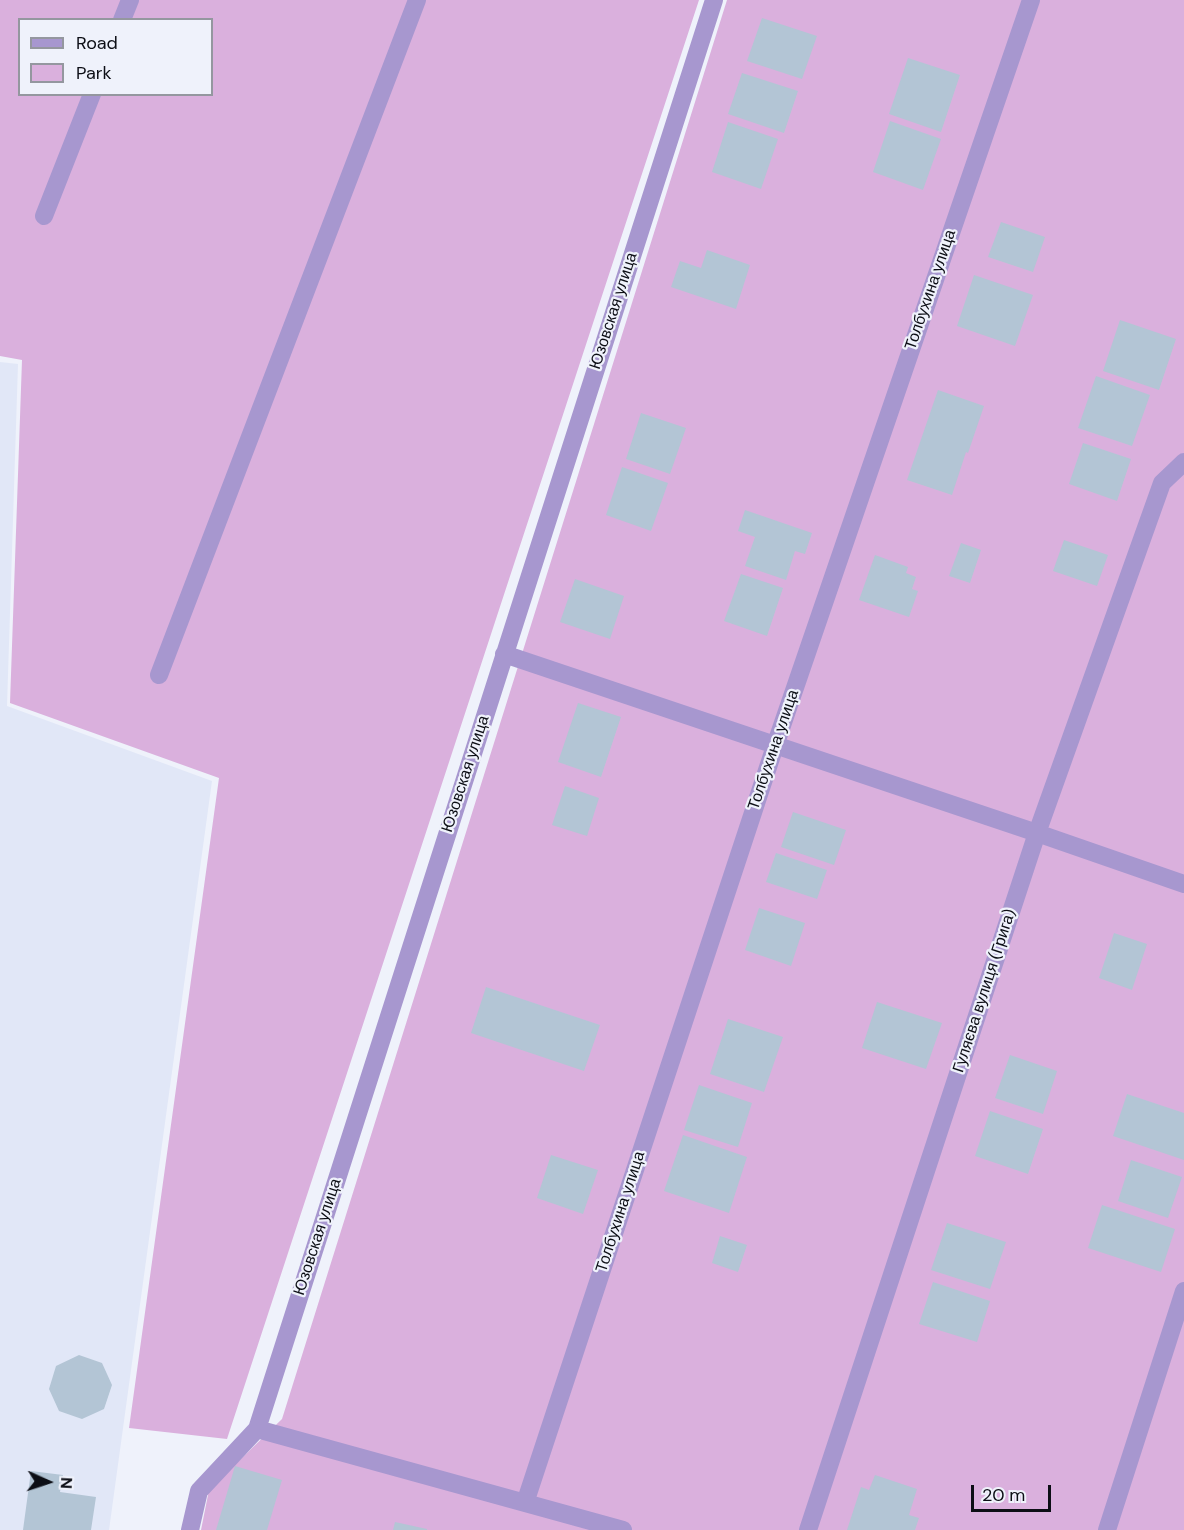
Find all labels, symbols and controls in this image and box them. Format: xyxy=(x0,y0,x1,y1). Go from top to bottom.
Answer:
legend xyxy=(18,18,213,96)
text: Road xyxy=(76,31,118,55)
text: Park xyxy=(76,61,112,85)
street label: Толбухина улица xyxy=(901,227,961,353)
street label: Юзовская улица xyxy=(586,250,642,372)
street label: Толбухина улица xyxy=(744,687,804,813)
street label: Юзовская улица xyxy=(438,713,494,835)
street label: Гуляєва вулиця (Грига) xyxy=(949,907,1021,1075)
street label: Толбухина улица xyxy=(592,1149,650,1275)
street label: Юзовская улица xyxy=(290,1176,346,1298)
north arrow xyxy=(18,1452,78,1512)
scale bar xyxy=(974,1473,1054,1511)
text: N xyxy=(56,1477,77,1489)
text: 20 m xyxy=(982,1483,1025,1507)

